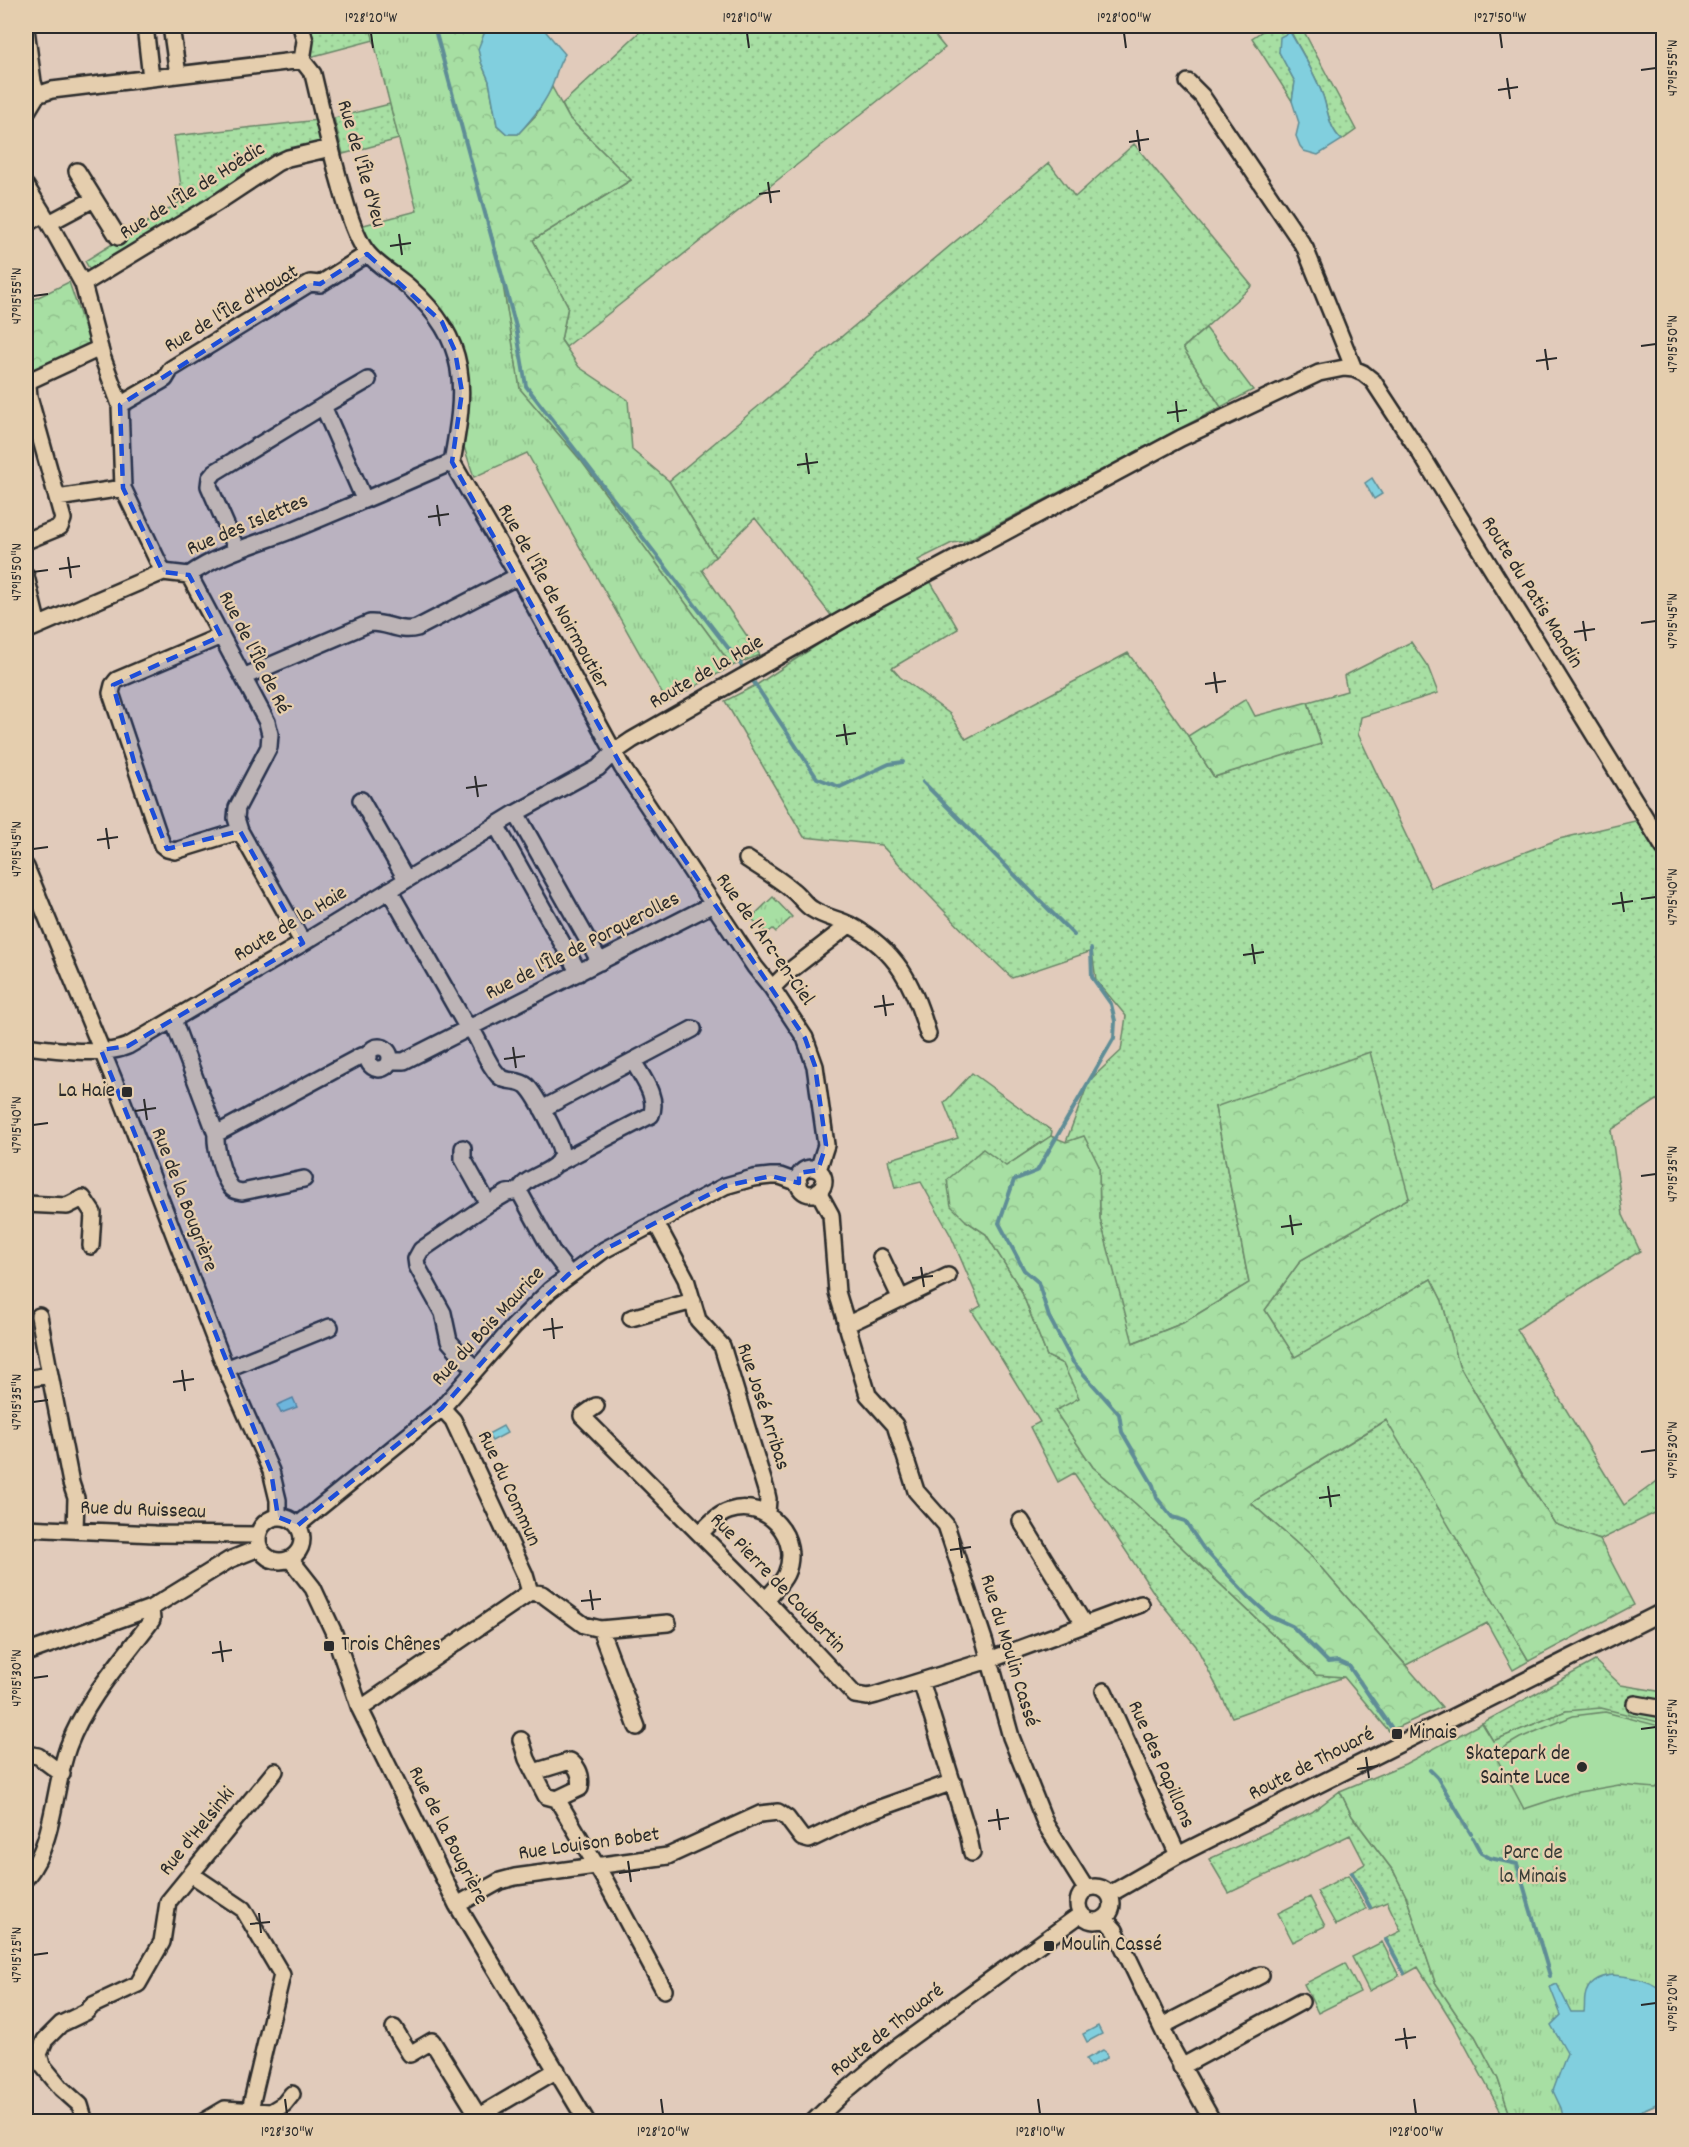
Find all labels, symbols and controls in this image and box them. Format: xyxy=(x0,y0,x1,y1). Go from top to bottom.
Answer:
text: 1°28'20"W xyxy=(345,8,398,30)
text: 1°28'10"W xyxy=(722,8,772,30)
text: 1°28'00"W xyxy=(1097,8,1151,30)
text: 1°27'50"W xyxy=(1474,8,1527,30)
text: 47°15'55"N xyxy=(1663,40,1685,96)
street label: Rue de l'Île d'Yeu xyxy=(327,97,393,231)
street label: Rue de l'Île de Hoëdic xyxy=(114,135,272,249)
street label: Rue de l'Île d'Houat xyxy=(159,258,305,362)
text: 47°15'55"N xyxy=(7,268,29,324)
text: 47°15'50"N xyxy=(1663,315,1685,373)
street label: Rue des Islettes xyxy=(183,487,313,565)
street label: Rue de l'Île de Noirmoutier xyxy=(488,499,616,695)
street label: Route du Patis Mandin xyxy=(1472,511,1590,675)
text: 47°15'50"N xyxy=(7,543,29,601)
street label: Rue de l'Île de Ré xyxy=(209,586,297,720)
text: 47°15'45"N xyxy=(1663,593,1685,649)
street label: Route de la Haie xyxy=(644,628,770,718)
text: 47°15'45"N xyxy=(7,821,29,877)
street label: Rue de l'Arc-en-Ciel xyxy=(707,868,821,1012)
text: 47°15'40"N xyxy=(1663,868,1685,926)
street label: Route de la Haie xyxy=(229,879,353,971)
street label: Rue de l'Île de Porquerolles xyxy=(481,885,685,1009)
place label: La Haie xyxy=(58,1077,115,1107)
marker: La Haie xyxy=(120,1085,134,1099)
text: 47°15'40"N xyxy=(7,1096,29,1154)
street label: Rue de la Bougrière xyxy=(142,1124,224,1276)
text: 47°15'35"N xyxy=(1663,1146,1685,1202)
street label: Rue du Bois Maurice xyxy=(425,1260,553,1394)
street label: Rue José Arribas xyxy=(727,1340,797,1474)
text: 47°15'35"N xyxy=(7,1374,29,1430)
text: 47°15'30"N xyxy=(1663,1421,1685,1479)
street label: Rue du Commun xyxy=(468,1426,548,1552)
street label: Rue du Ruisseau xyxy=(80,1494,206,1528)
street label: Rue Pierre de Coubertin xyxy=(702,1507,852,1661)
street label: Rue du Moulin Cassé xyxy=(971,1571,1045,1731)
place label: Trois Chênes xyxy=(341,1631,441,1661)
marker: Trois Chênes xyxy=(322,1639,336,1653)
text: 47°15'30"N xyxy=(7,1649,29,1707)
street label: Rue des Papillons xyxy=(1118,1696,1202,1834)
text: 47°15'25"N xyxy=(1663,1699,1685,1755)
place label: Minais xyxy=(1409,1719,1457,1749)
street label: Route de Thouaré xyxy=(1244,1720,1380,1810)
marker: Minais xyxy=(1390,1727,1404,1741)
place label: Skatepark de Sainte Luce xyxy=(1465,1740,1570,1794)
marker: Skatepark de Sainte Luce xyxy=(1575,1760,1589,1774)
street label: Rue de la Bougrière xyxy=(399,1761,495,1911)
street label: Rue d'Helsinki xyxy=(153,1781,243,1883)
street label: Rue Louison Bobet xyxy=(516,1820,662,1870)
park label: Parc de la Minais xyxy=(1499,1839,1567,1893)
text: 47°15'25"N xyxy=(7,1927,29,1983)
place label: Moulin Cassé xyxy=(1061,1931,1162,1961)
marker: Moulin Cassé xyxy=(1042,1939,1056,1953)
text: 47°15'20"N xyxy=(1663,1974,1685,2032)
street label: Route de Thouaré xyxy=(825,1977,951,2085)
text: 1°28'30"W xyxy=(261,2122,314,2144)
text: 1°28'20"W xyxy=(637,2122,690,2144)
text: 1°28'10"W xyxy=(1015,2122,1065,2144)
text: 1°28'00"W xyxy=(1389,2122,1443,2144)

